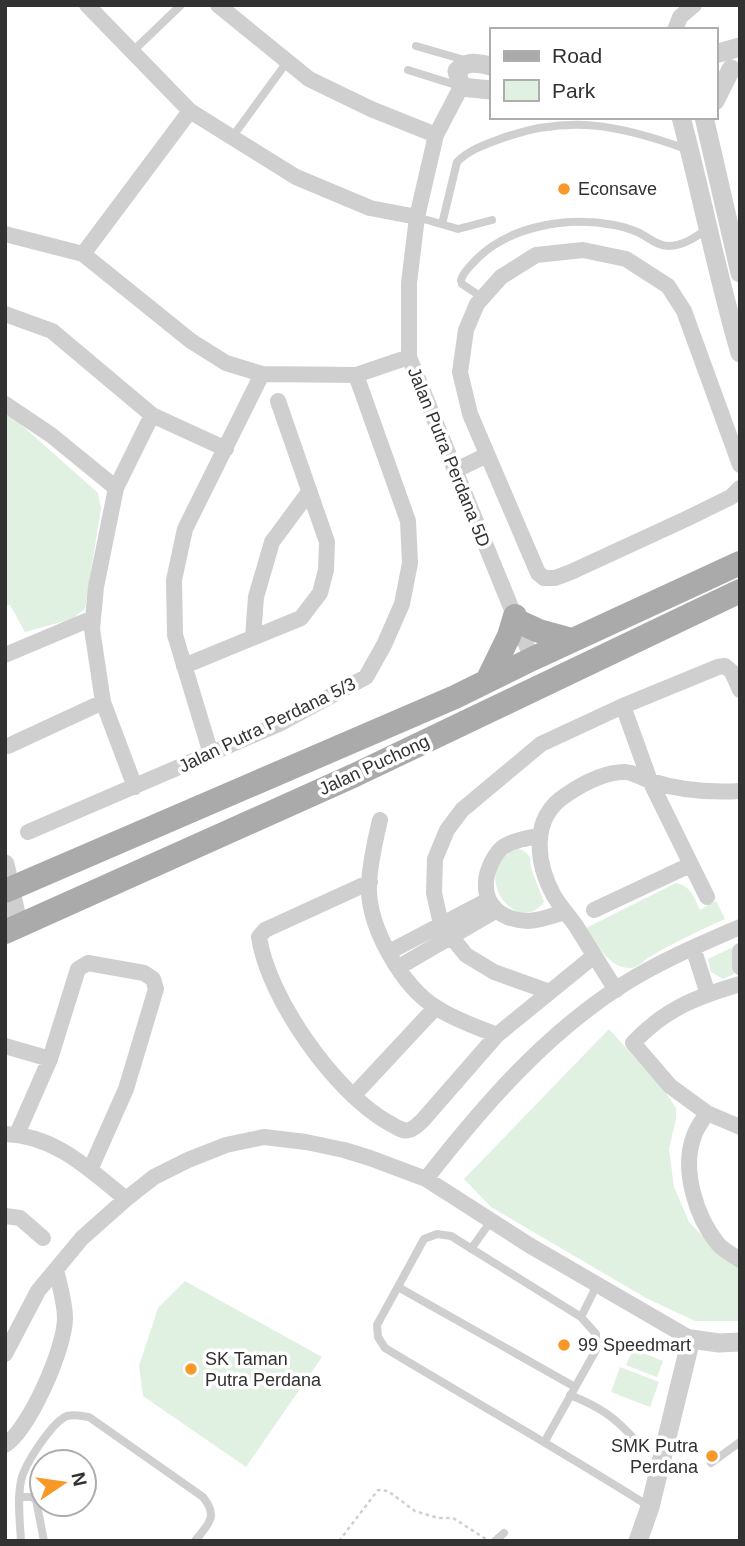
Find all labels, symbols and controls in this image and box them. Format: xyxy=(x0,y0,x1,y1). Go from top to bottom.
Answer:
legend xyxy=(490,28,717,119)
text: Road xyxy=(552,44,602,67)
text: Park xyxy=(552,79,596,102)
place label: Econsave xyxy=(578,179,657,199)
marker: Econsave xyxy=(556,181,572,197)
street label: Jalan Putra Perdana 5D xyxy=(404,364,494,550)
street label: Jalan Putra Perdana 5/3 xyxy=(175,673,359,777)
street label: Jalan Puchong xyxy=(316,731,432,799)
place label: 99 Speedmart xyxy=(578,1335,691,1355)
marker: 99 Speedmart xyxy=(556,1337,572,1353)
place label: SK Taman Putra Perdana xyxy=(205,1349,322,1390)
marker: SK Taman Putra Perdana xyxy=(183,1361,199,1377)
place label: SMK Putra Perdana xyxy=(611,1436,699,1477)
north arrow xyxy=(28,1448,98,1518)
marker: SMK Putra Perdana xyxy=(704,1448,720,1464)
text: N xyxy=(67,1470,91,1488)

